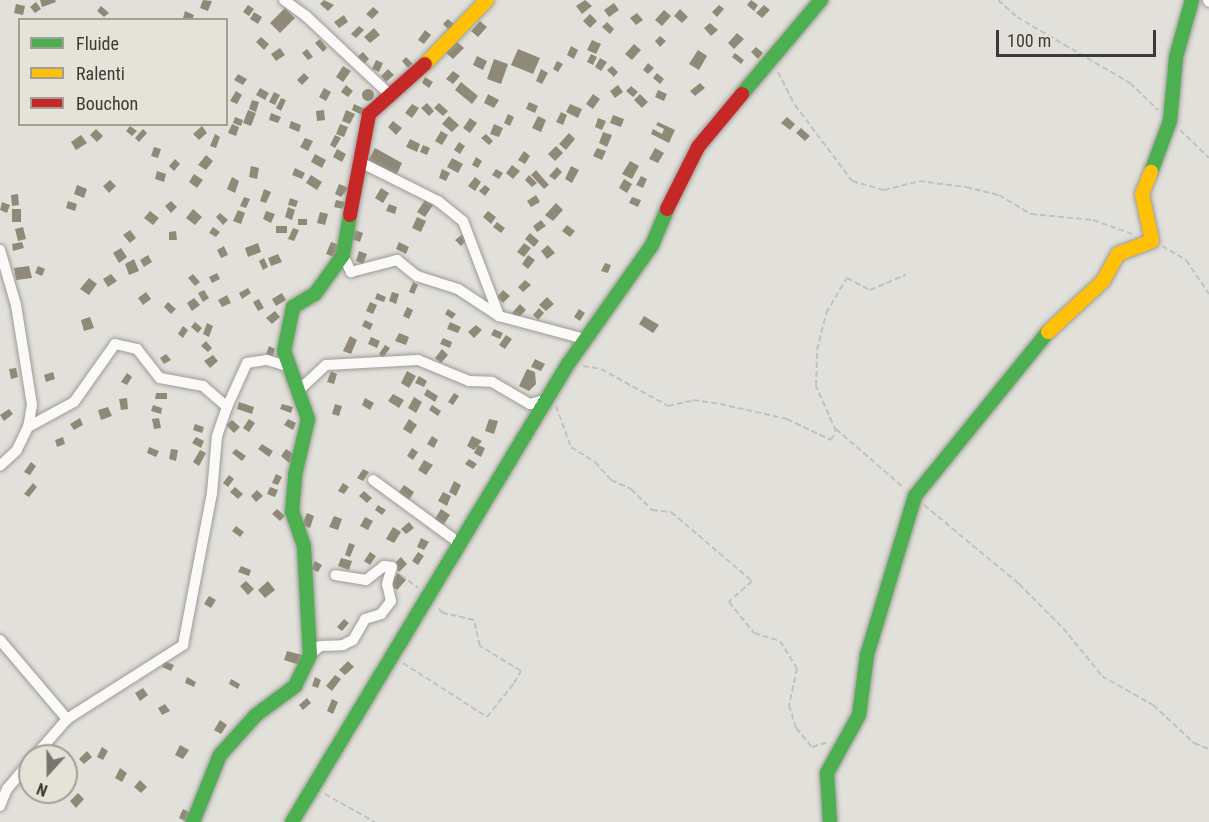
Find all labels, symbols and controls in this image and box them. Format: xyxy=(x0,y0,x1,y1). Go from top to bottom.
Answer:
legend xyxy=(18,18,228,126)
scale bar xyxy=(999,18,1160,56)
text: 100 m xyxy=(1007,30,1051,51)
text: Fluide xyxy=(76,33,119,54)
text: Ralenti xyxy=(76,63,125,84)
text: Bouchon xyxy=(76,93,138,114)
north arrow xyxy=(18,744,78,804)
text: N xyxy=(34,779,50,800)

